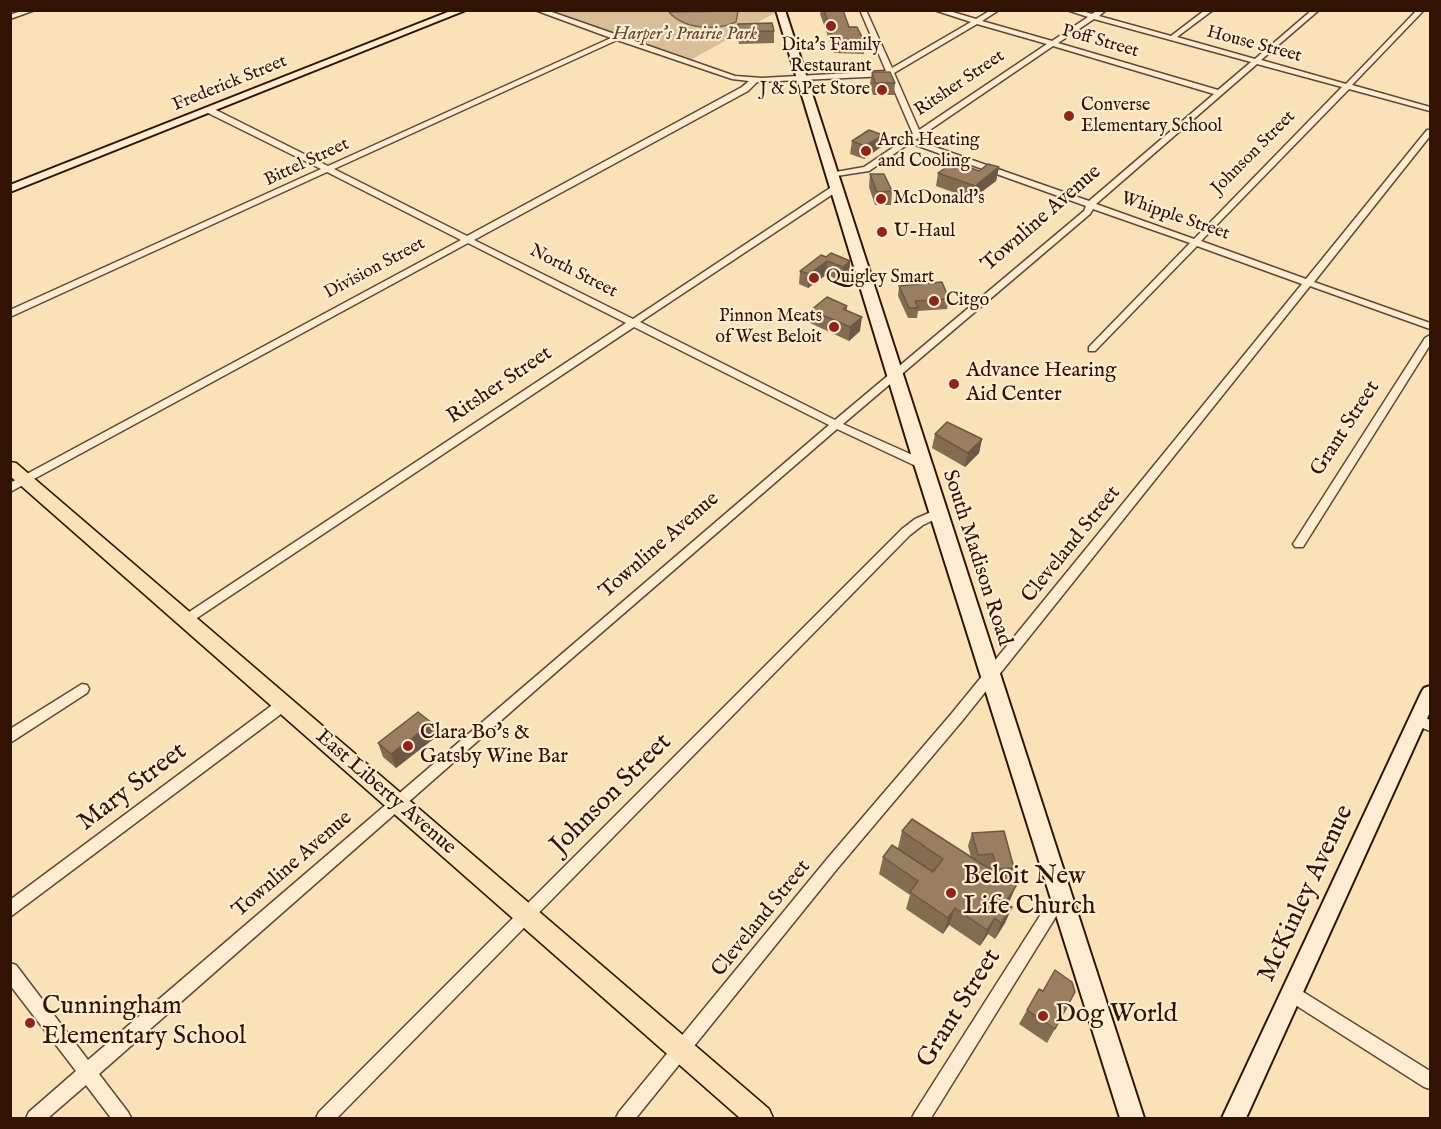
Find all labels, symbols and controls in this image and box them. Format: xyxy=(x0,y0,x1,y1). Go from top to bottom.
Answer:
marker: Dita's Family Restaurant xyxy=(824,19,838,33)
street label: Poff Street xyxy=(1059,21,1141,63)
street label: House Street xyxy=(1204,22,1304,68)
park label: Harper's Prairie Park xyxy=(613,24,757,46)
place label: Dita's Family Restaurant xyxy=(781,35,881,78)
street label: Ritsher Street xyxy=(911,46,1009,122)
street label: Frederick Street xyxy=(170,51,290,117)
place label: J & S Pet Store xyxy=(760,79,870,101)
marker: J & S Pet Store xyxy=(875,83,889,97)
place label: Converse Elementary School xyxy=(1081,95,1222,138)
street label: Johnson Street xyxy=(1208,107,1300,199)
marker: Converse Elementary School xyxy=(1062,109,1076,123)
place label: Arch Heating and Cooling xyxy=(878,130,980,172)
street label: Bittel Street xyxy=(261,134,353,192)
marker: Arch Heating and Cooling xyxy=(859,144,873,158)
street label: Townline Avenue xyxy=(977,160,1107,278)
place label: McDonald's xyxy=(893,188,985,210)
street label: Whipple Street xyxy=(1118,188,1232,246)
marker: McDonald's xyxy=(874,192,888,206)
place label: U-Haul xyxy=(894,221,955,243)
marker: U-Haul xyxy=(875,225,889,239)
street label: Division Street xyxy=(321,233,429,305)
street label: North Street xyxy=(525,241,621,303)
place label: Quigley Smart xyxy=(826,267,934,289)
marker: Quigley Smart xyxy=(807,271,821,285)
place label: Citgo xyxy=(946,290,989,312)
marker: Citgo xyxy=(927,294,941,308)
place label: Pinnon Meats of West Beloit xyxy=(715,306,822,348)
marker: Pinnon Meats of West Beloit xyxy=(827,320,841,334)
street label: Ritsher Street xyxy=(443,342,557,430)
place label: Advance Hearing Aid Center xyxy=(966,359,1116,409)
marker: Advance Hearing Aid Center xyxy=(947,377,961,391)
street label: Grant Street xyxy=(1306,377,1386,481)
street label: South Madison Road xyxy=(936,467,1016,649)
street label: Cleveland Street xyxy=(1017,481,1127,609)
street label: Townline Avenue xyxy=(595,487,725,605)
place label: Clara Bo's & Gatsby Wine Bar xyxy=(420,721,568,771)
street label: East Liberty Avenue xyxy=(310,725,460,861)
street label: Johnson Street xyxy=(545,728,679,862)
street label: Mary Street xyxy=(72,737,194,839)
marker: Clara Bo's & Gatsby Wine Bar xyxy=(401,739,415,753)
street label: McKinley Avenue xyxy=(1252,801,1362,987)
street label: Townline Avenue xyxy=(228,806,358,924)
street label: Cleveland Street xyxy=(707,855,817,983)
place label: Beloit New Life Church xyxy=(963,862,1096,924)
marker: Beloit New Life Church xyxy=(944,886,958,900)
street label: Grant Street xyxy=(911,944,1009,1074)
place label: Cunningham Elementary School xyxy=(42,992,246,1054)
place label: Dog World xyxy=(1055,1000,1177,1032)
marker: Dog World xyxy=(1036,1009,1050,1023)
marker: Cunningham Elementary School xyxy=(23,1016,37,1030)

